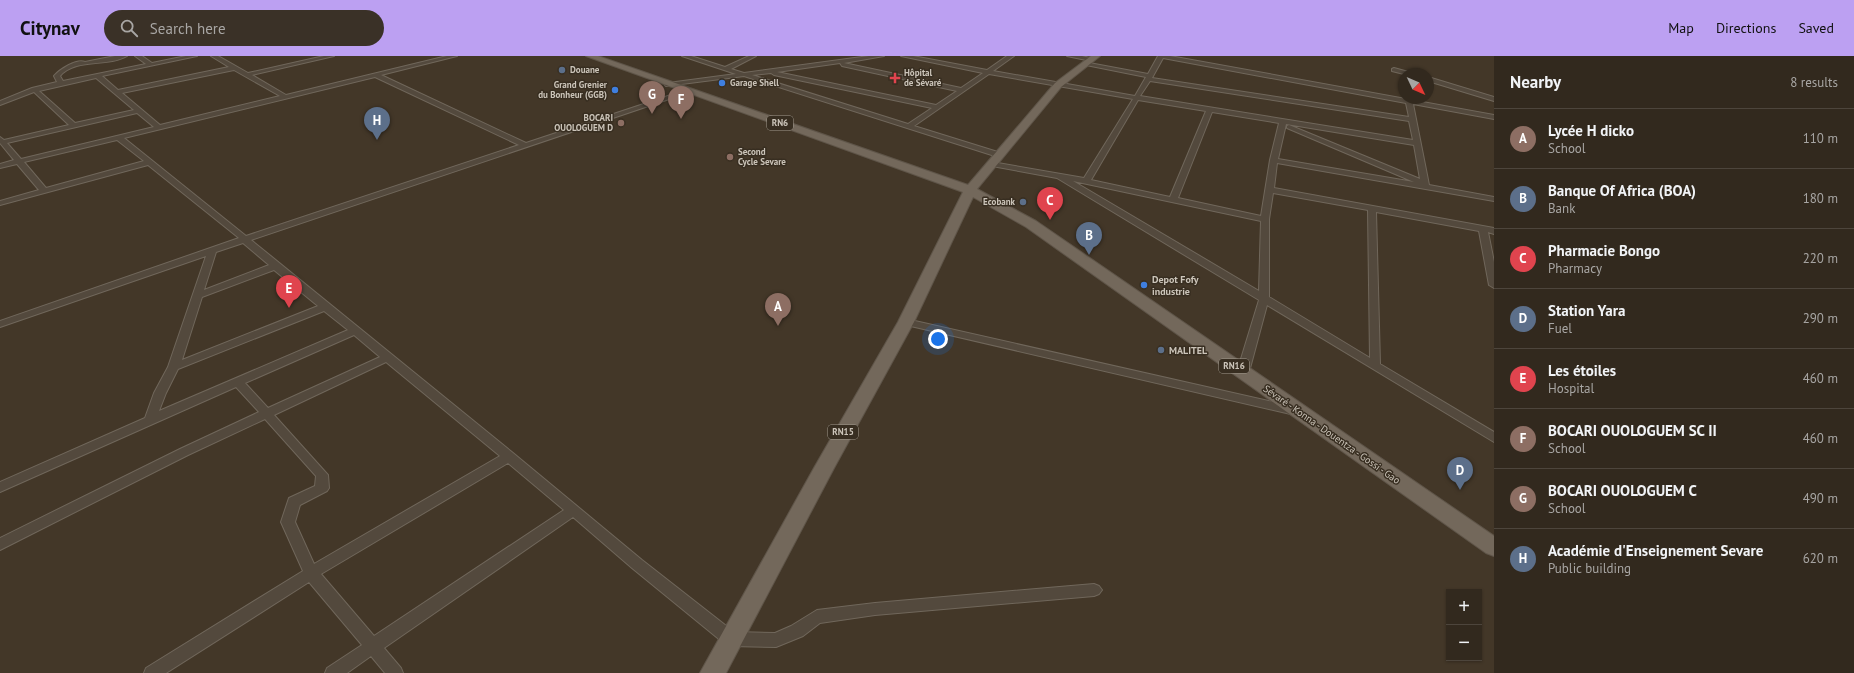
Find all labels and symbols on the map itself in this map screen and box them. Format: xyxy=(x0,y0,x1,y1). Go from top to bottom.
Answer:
place label: Douane xyxy=(570,64,600,75)
marker: Douane xyxy=(557,65,567,75)
place label: Hôpital de Sévaré xyxy=(904,67,942,88)
north arrow xyxy=(1398,68,1434,104)
marker: Hôpital de Sévaré xyxy=(889,72,901,84)
place label: Garage Shell xyxy=(730,77,779,88)
marker: Garage Shell xyxy=(717,78,727,88)
place label: Grand Grenier du Bonheur (GGB) xyxy=(538,79,608,101)
pin: G xyxy=(639,81,665,114)
marker: Grand Grenier du Bonheur (GGB) xyxy=(610,85,620,95)
pin: F xyxy=(668,86,694,119)
pin: H xyxy=(364,107,390,140)
place label: BOCARI OUOLOGUEM D xyxy=(554,112,613,133)
road number: RN6 xyxy=(767,116,793,130)
marker: BOCARI OUOLOGUEM D xyxy=(616,118,626,128)
place label: Second Cycle Sevare xyxy=(738,146,786,167)
marker: Second Cycle Sevare xyxy=(725,152,735,162)
pin: C xyxy=(1037,187,1063,220)
place label: Ecobank xyxy=(983,196,1016,207)
marker: Ecobank xyxy=(1018,197,1028,207)
pin: B xyxy=(1076,222,1102,255)
place label: Depot Fofy industrie xyxy=(1152,273,1199,298)
pin: E xyxy=(276,275,302,308)
marker: Depot Fofy industrie xyxy=(1139,280,1149,290)
pin: A xyxy=(765,293,791,326)
your location xyxy=(928,329,948,349)
place label: MALITEL xyxy=(1169,344,1208,357)
marker: MALITEL xyxy=(1156,345,1166,355)
road number: RN16 xyxy=(1219,359,1249,373)
street label: Sévaré - Konna - Douentza - Gossi - Gao xyxy=(1261,382,1403,487)
road number: RN15 xyxy=(828,425,858,439)
pin: D xyxy=(1447,457,1473,490)

